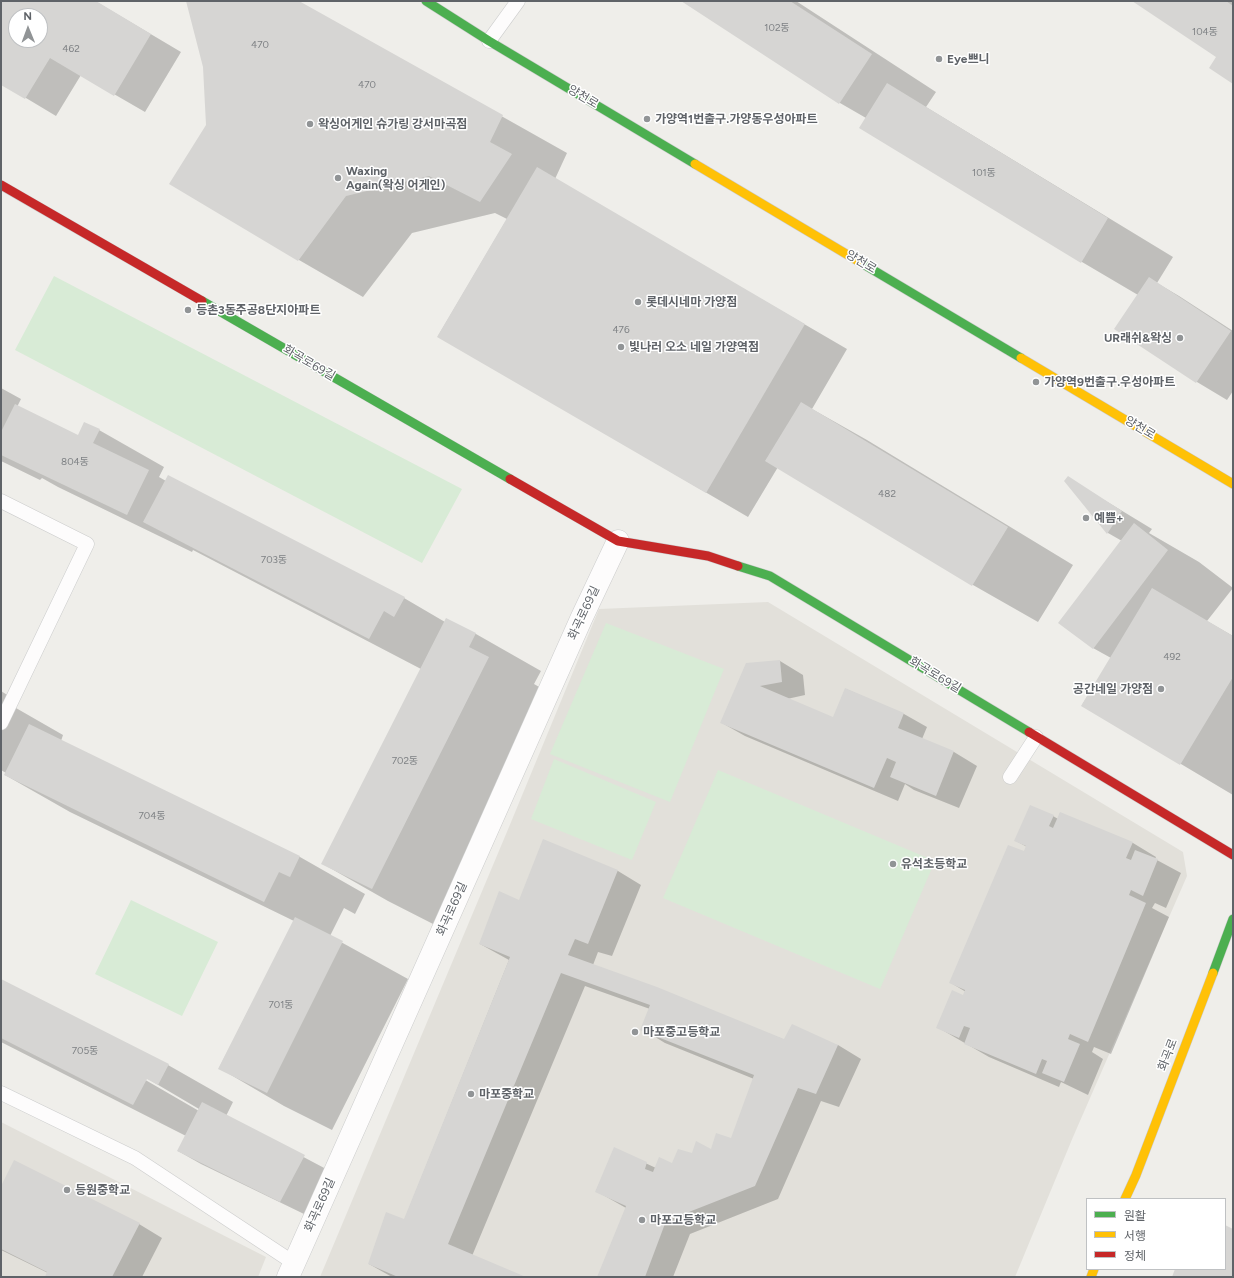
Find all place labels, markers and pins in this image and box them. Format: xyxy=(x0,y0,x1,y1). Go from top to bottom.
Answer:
place label: Eye쁘니 xyxy=(947,52,990,66)
marker: Eye쁘니 xyxy=(934,54,944,64)
place label: 가양역1번출구.가양동우성아파트 xyxy=(655,112,818,126)
marker: 가양역1번출구.가양동우성아파트 xyxy=(642,114,652,124)
place label: 왁싱어게인 슈가링 강서마곡점 xyxy=(318,117,467,131)
marker: 왁싱어게인 슈가링 강서마곡점 xyxy=(305,119,315,129)
place label: Waxing Again(왁싱 어게인) xyxy=(346,164,445,192)
marker: Waxing Again(왁싱 어게인) xyxy=(333,173,343,183)
place label: 롯데시네마 가양점 xyxy=(646,295,737,309)
marker: 롯데시네마 가양점 xyxy=(633,297,643,307)
place label: 등촌3동주공8단지아파트 xyxy=(196,303,320,317)
marker: 등촌3동주공8단지아파트 xyxy=(183,305,193,315)
place label: UR래쉬&왁싱 xyxy=(1104,331,1172,345)
marker: UR래쉬&왁싱 xyxy=(1175,333,1185,343)
place label: 빛나러 오소 네일 가양역점 xyxy=(629,340,759,354)
marker: 빛나러 오소 네일 가양역점 xyxy=(616,342,626,352)
place label: 가양역9번출구.우성아파트 xyxy=(1044,375,1175,389)
marker: 가양역9번출구.우성아파트 xyxy=(1031,377,1041,387)
place label: 예쁨+ xyxy=(1094,511,1124,525)
marker: 예쁨+ xyxy=(1081,513,1091,523)
place label: 공간네일 가양점 xyxy=(1073,682,1153,696)
marker: 공간네일 가양점 xyxy=(1156,684,1166,694)
place label: 유석초등학교 xyxy=(901,857,967,871)
marker: 유석초등학교 xyxy=(888,859,898,869)
place label: 마포중고등학교 xyxy=(643,1025,720,1039)
marker: 마포중고등학교 xyxy=(630,1027,640,1037)
place label: 마포중학교 xyxy=(479,1087,534,1101)
marker: 마포중학교 xyxy=(466,1089,476,1099)
place label: 등원중학교 xyxy=(75,1183,130,1197)
marker: 등원중학교 xyxy=(62,1185,72,1195)
place label: 마포고등학교 xyxy=(650,1213,716,1227)
marker: 마포고등학교 xyxy=(637,1215,647,1225)

